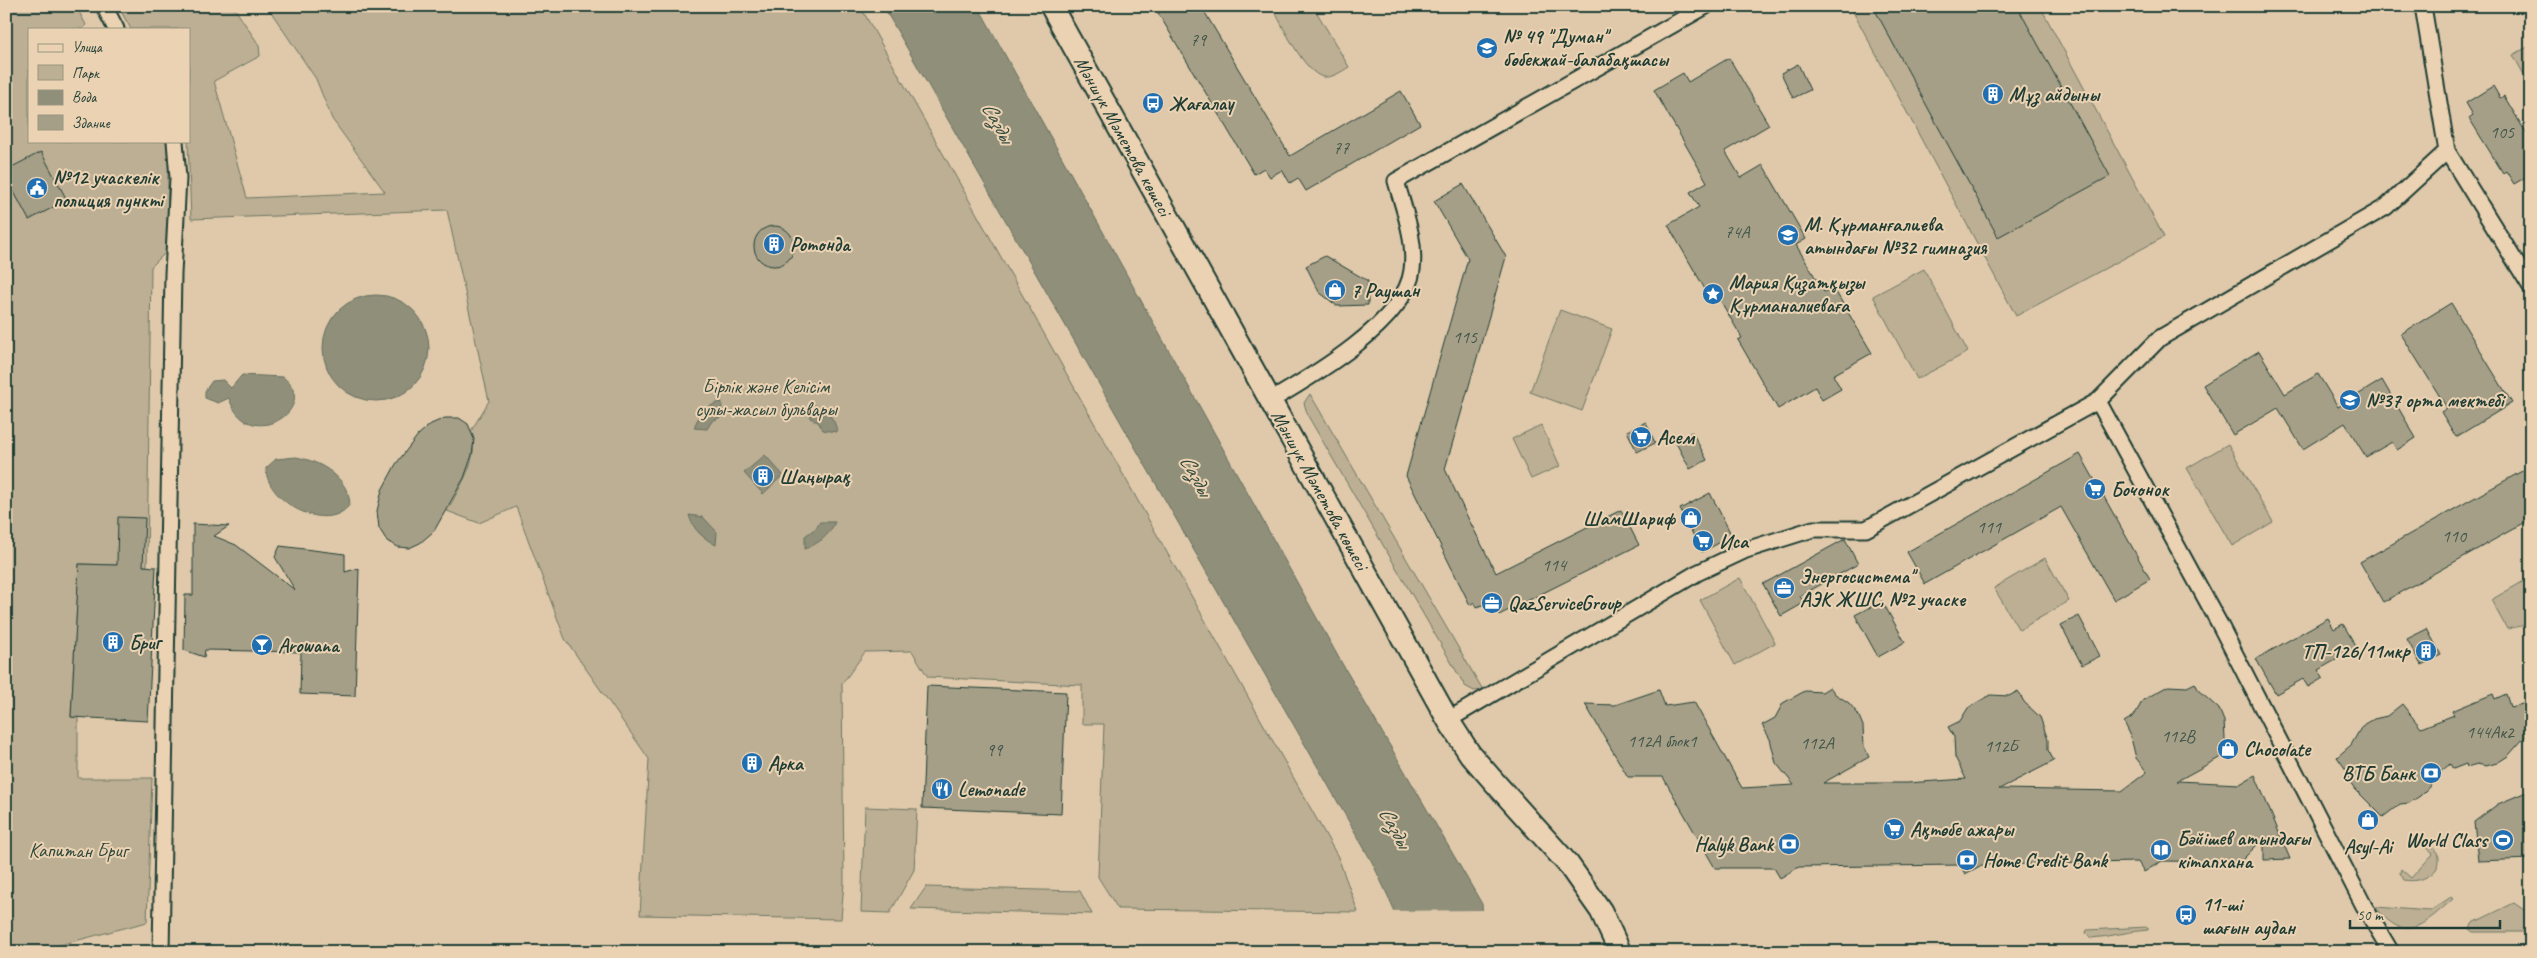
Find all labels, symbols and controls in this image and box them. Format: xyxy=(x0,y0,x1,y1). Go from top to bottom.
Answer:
place label: № 49 "Думан" бөбекжай-балабақшасы xyxy=(1503,24,1670,72)
legend xyxy=(28,28,190,142)
house number: 79 xyxy=(1190,29,1208,51)
school or university icon: № 49 "Думан" бөбекжай-балабақшасы xyxy=(1475,36,1499,60)
text: Улица xyxy=(72,38,103,57)
street label: Мәншүк Мәметова көшесі xyxy=(1069,52,1178,222)
text: Парк xyxy=(72,64,100,83)
building icon: Мұз айдыны xyxy=(1981,82,2005,106)
place label: Мұз айдыны xyxy=(2009,82,2101,108)
text: Вода xyxy=(72,88,97,107)
bus stop icon: Жағалау xyxy=(1141,91,1165,115)
place label: Жағалау xyxy=(1169,91,1235,116)
water label: Сазды xyxy=(975,97,1022,151)
text: Здание xyxy=(72,114,111,133)
house number: 105 xyxy=(2490,121,2515,143)
house number: 77 xyxy=(1333,137,1350,159)
place label: №12 учаскелік полиция пункті xyxy=(53,165,166,214)
public building icon: №12 учаскелік полиция пункті xyxy=(25,176,49,200)
place label: М. Құрманғалиева атындағы №32 гимназия xyxy=(1804,212,1988,261)
house number: 74А xyxy=(1724,221,1751,243)
school or university icon: М. Құрманғалиева атындағы №32 гимназия xyxy=(1776,223,1800,247)
building icon: Ротонда xyxy=(762,232,786,256)
place label: Ротонда xyxy=(790,232,852,257)
place label: Мария Қизатқызы Құрманалиеваға xyxy=(1729,270,1866,318)
shop icon: 7 Раушан xyxy=(1323,278,1347,302)
place label: 7 Раушан xyxy=(1351,278,1421,304)
place icon: Мария Қизатқызы Құрманалиеваға xyxy=(1701,282,1725,306)
house number: 115 xyxy=(1453,326,1478,348)
park label: Бірлік және Келісім сулы-жасыл бульвары xyxy=(695,374,838,422)
school or university icon: №37 орта мектебі xyxy=(2338,388,2362,412)
place label: №37 орта мектебі xyxy=(2366,388,2507,413)
street label: Мәншүк Мәметова көшесі xyxy=(1266,406,1375,576)
supermarket icon: Асем xyxy=(1629,425,1653,449)
place label: Асем xyxy=(1657,425,1695,450)
water label: Сазды xyxy=(1173,450,1220,504)
building icon: Шаңырақ xyxy=(751,464,775,488)
place label: Шаңырақ xyxy=(779,464,851,489)
supermarket icon: Бочонок xyxy=(2083,477,2107,501)
place label: Бочонок xyxy=(2111,477,2171,502)
place label: ШамШариф xyxy=(1583,506,1676,531)
shop icon: ШамШариф xyxy=(1679,506,1703,530)
house number: 111 xyxy=(1977,516,2002,538)
house number: 110 xyxy=(2442,525,2468,547)
supermarket icon: Иса xyxy=(1691,529,1715,553)
place label: Иса xyxy=(1719,529,1750,554)
house number: 114 xyxy=(1542,554,1568,576)
place label: Энергосистема" АЭК ЖШС, №2 учаске xyxy=(1800,564,1967,612)
office icon: Энергосистема" АЭК ЖШС, №2 учаске xyxy=(1772,576,1796,600)
office icon: QazServiceGroup xyxy=(1480,591,1504,615)
place label: QazServiceGroup xyxy=(1508,591,1622,616)
building icon: Бриг xyxy=(101,630,125,654)
place label: Бриг xyxy=(129,630,163,655)
bar icon: Arowana xyxy=(250,633,274,657)
place label: Arowana xyxy=(278,633,340,658)
place label: ТП-126/11мкр xyxy=(2302,639,2412,664)
building icon: ТП-126/11мкр xyxy=(2414,639,2438,663)
house number: 144Ак2 xyxy=(2466,721,2516,743)
house number: 112В xyxy=(2161,725,2197,747)
house number: 112А блок1 xyxy=(1627,730,1698,752)
house number: 112А xyxy=(1800,732,1835,754)
house number: 112Б xyxy=(1984,735,2021,757)
shop icon: Chocolate xyxy=(2216,737,2240,761)
place label: Chocolate xyxy=(2244,737,2312,762)
house number: 99 xyxy=(986,739,1004,761)
building icon: Арка xyxy=(740,751,764,775)
place label: Арка xyxy=(768,751,805,776)
place label: ВТБ Банк xyxy=(2342,761,2417,786)
bank icon: ВТБ Банк xyxy=(2419,761,2443,785)
restaurant icon: Lemonade xyxy=(930,777,954,801)
place label: Lemonade xyxy=(958,777,1026,802)
water label: Сазды xyxy=(1372,802,1419,856)
shop icon: Asyl-Ai xyxy=(2356,808,2380,832)
supermarket icon: Ақтөбе ажары xyxy=(1882,817,1906,841)
place label: Ақтөбе ажары xyxy=(1910,817,2015,842)
place label: Бәйішев атындағы кітапхана xyxy=(2177,826,2312,874)
place label: World Class xyxy=(2405,828,2489,853)
sports icon: World Class xyxy=(2491,828,2515,852)
place label: Halyk Bank xyxy=(1695,832,1775,858)
bank icon: Halyk Bank xyxy=(1777,832,1801,856)
place label: Asyl-Ai xyxy=(2344,834,2395,860)
park label: Капитан Бриг xyxy=(29,838,131,863)
library icon: Бәйішев атындағы кітапхана xyxy=(2149,838,2173,862)
bank icon: Home Credit Bank xyxy=(1955,848,1979,872)
place label: Home Credit Bank xyxy=(1983,848,2109,873)
place label: 11-ші шағын аудан xyxy=(2202,892,2297,941)
scale bar xyxy=(2350,898,2500,930)
bus stop icon: 11-ші шағын аудан xyxy=(2174,903,2198,927)
text: 50 m xyxy=(2357,906,2384,925)

